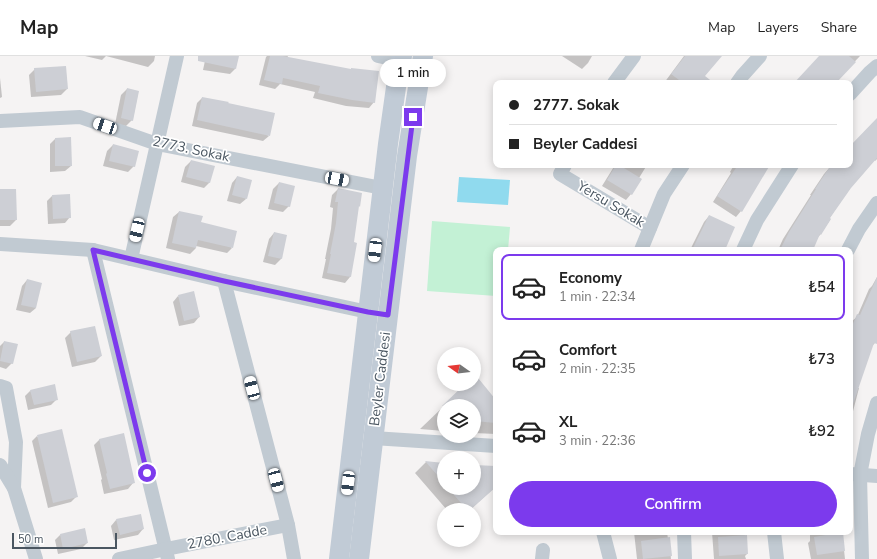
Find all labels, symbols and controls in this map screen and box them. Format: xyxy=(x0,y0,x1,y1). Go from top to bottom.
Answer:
text: Map xyxy=(20,15,58,41)
text: Map xyxy=(708,18,735,37)
text: Layers xyxy=(757,18,799,37)
text: Share xyxy=(821,18,857,37)
callout: 1 min xyxy=(380,59,446,87)
text: 1 min xyxy=(396,64,430,82)
text: 2777. Sokak xyxy=(533,95,619,115)
route end xyxy=(404,108,422,126)
car xyxy=(92,116,118,136)
street label: 2773. Sokak xyxy=(151,132,232,167)
text: Beyler Caddesi xyxy=(533,134,637,154)
car xyxy=(324,171,350,187)
street label: Yersu Sokak xyxy=(573,176,649,232)
car xyxy=(128,217,146,243)
car xyxy=(368,237,382,263)
text: Economy xyxy=(559,268,622,288)
icon: car xyxy=(511,269,547,305)
text: ₺54 xyxy=(808,277,835,297)
text: 1 min · 22:34 xyxy=(559,288,635,306)
street label: Beyler Caddesi xyxy=(365,331,395,427)
text: Comfort xyxy=(559,340,616,360)
icon: car xyxy=(511,341,547,377)
north arrow xyxy=(437,347,481,391)
map controls xyxy=(437,347,481,547)
text: ₺73 xyxy=(808,349,835,369)
text: 2 min · 22:35 xyxy=(559,360,635,378)
car xyxy=(243,375,261,401)
button: layers xyxy=(437,399,481,443)
text: XL xyxy=(559,412,578,432)
icon: car xyxy=(511,413,547,449)
text: ₺92 xyxy=(808,421,835,441)
text: 3 min · 22:36 xyxy=(559,432,635,450)
button: + xyxy=(437,451,481,495)
route start xyxy=(138,464,156,482)
car xyxy=(267,467,285,493)
car xyxy=(341,470,355,496)
button: Confirm xyxy=(509,481,837,527)
button: − xyxy=(437,503,481,547)
street label: 2780. Cadde xyxy=(186,520,268,554)
scale bar xyxy=(12,531,117,550)
text: 50 m xyxy=(18,532,43,547)

